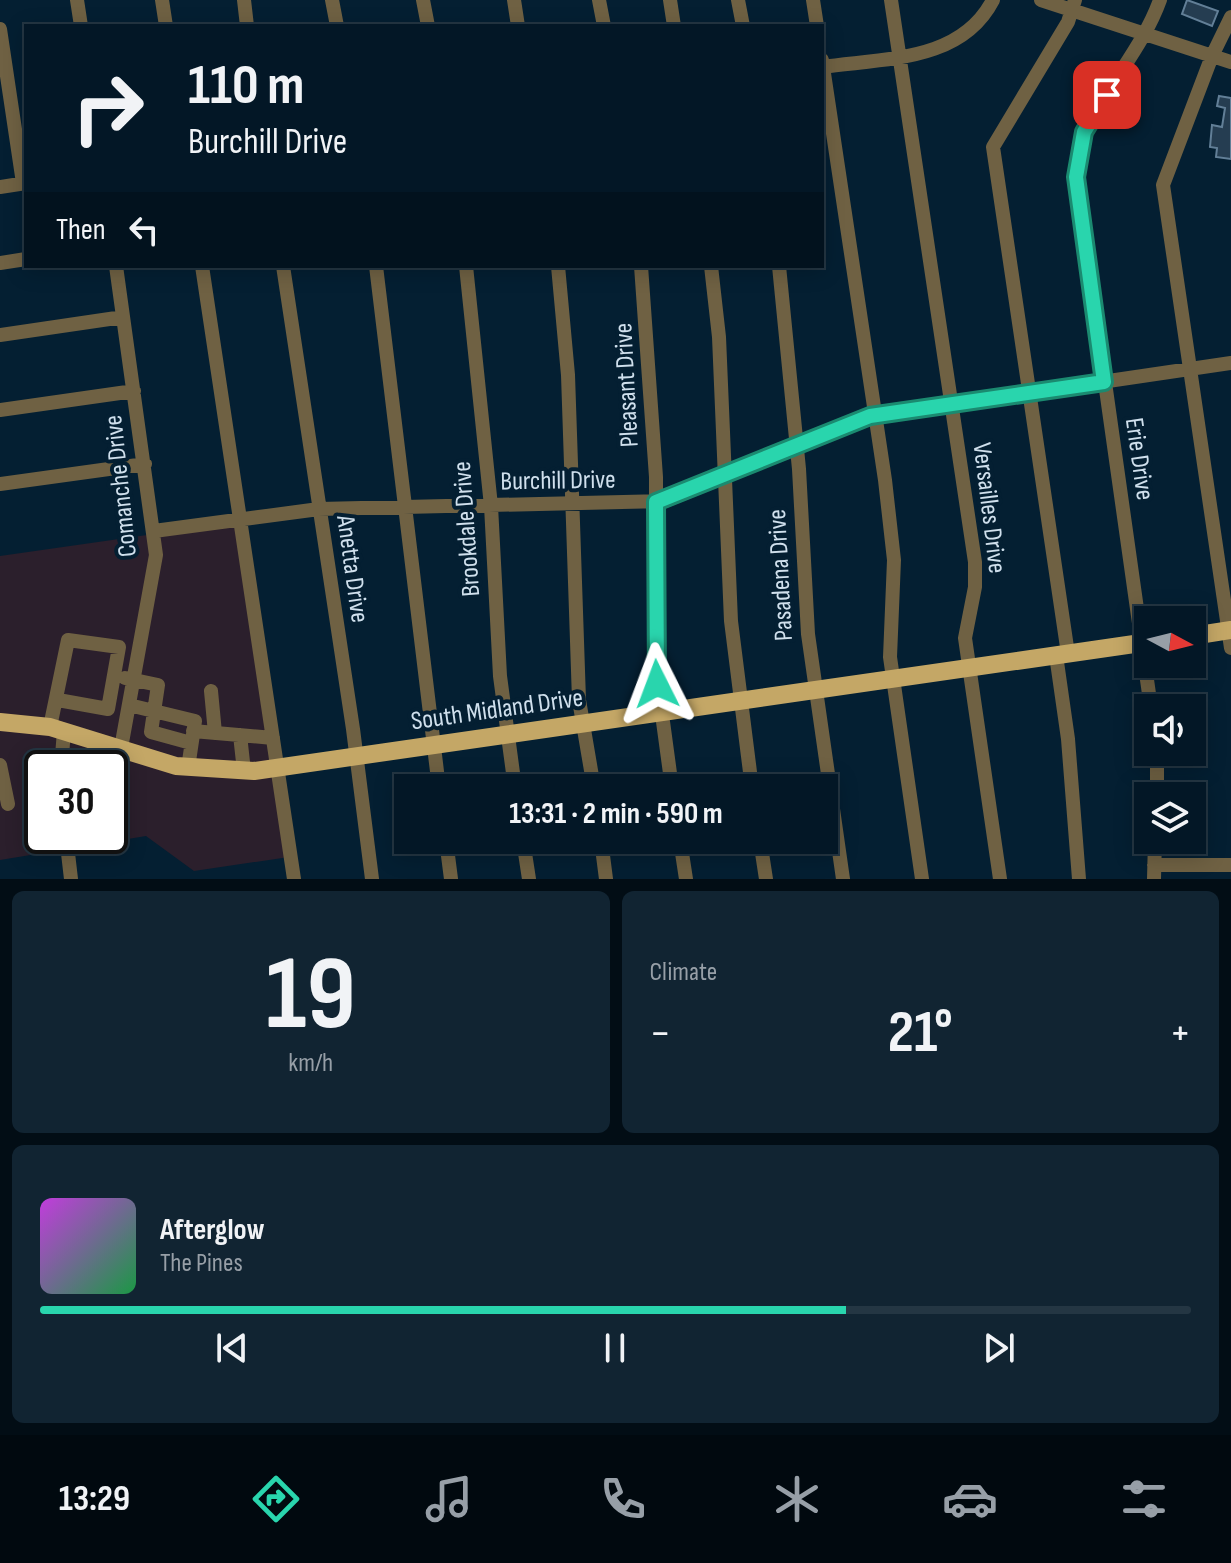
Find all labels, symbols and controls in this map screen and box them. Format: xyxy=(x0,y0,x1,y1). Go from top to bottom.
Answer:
text: 110 m xyxy=(188,53,304,120)
icon: right xyxy=(56,56,160,160)
pin xyxy=(1073,61,1141,129)
icon: arrive xyxy=(1085,73,1129,117)
text: Burchill Drive xyxy=(188,121,347,164)
icon: left xyxy=(122,208,166,252)
text: Then xyxy=(56,212,106,248)
street label: Pleasant Drive xyxy=(608,322,646,448)
street label: Comanche Drive xyxy=(98,414,144,558)
street label: Erie Drive xyxy=(1118,416,1160,502)
street label: Versailles Drive xyxy=(966,441,1012,575)
street label: Brookdale Drive xyxy=(447,460,487,598)
street label: Burchill Drive xyxy=(500,464,616,498)
street label: Pasadena Drive xyxy=(762,508,800,642)
street label: Anetta Drive xyxy=(329,512,375,625)
north arrow xyxy=(1134,606,1206,678)
map controls xyxy=(1134,606,1206,854)
position arrow xyxy=(615,642,699,726)
street label: South Midland Drive xyxy=(409,683,585,737)
button: sound xyxy=(1134,694,1206,766)
speed limit sign: 30 xyxy=(24,750,128,854)
button: layers xyxy=(1134,782,1206,854)
text: 13:31 · 2 min · 590 m xyxy=(509,796,723,832)
text: 19 xyxy=(266,933,356,1058)
text: Climate xyxy=(650,957,717,988)
text: 21° xyxy=(888,997,953,1069)
text: − xyxy=(650,1007,671,1060)
text: + xyxy=(1169,1007,1191,1060)
text: km/h xyxy=(288,1048,333,1079)
text: Afterglow xyxy=(160,1212,265,1248)
text: The Pines xyxy=(160,1248,243,1279)
icon: previous xyxy=(210,1326,254,1370)
icon: pause xyxy=(593,1326,637,1370)
icon: next xyxy=(977,1326,1021,1370)
icon: directions xyxy=(248,1471,304,1527)
icon: music xyxy=(421,1471,477,1527)
icon: phone xyxy=(595,1471,651,1527)
icon: climate xyxy=(769,1471,825,1527)
icon: car xyxy=(942,1471,998,1527)
icon: filters xyxy=(1116,1471,1172,1527)
text: 13:29 xyxy=(59,1478,130,1521)

